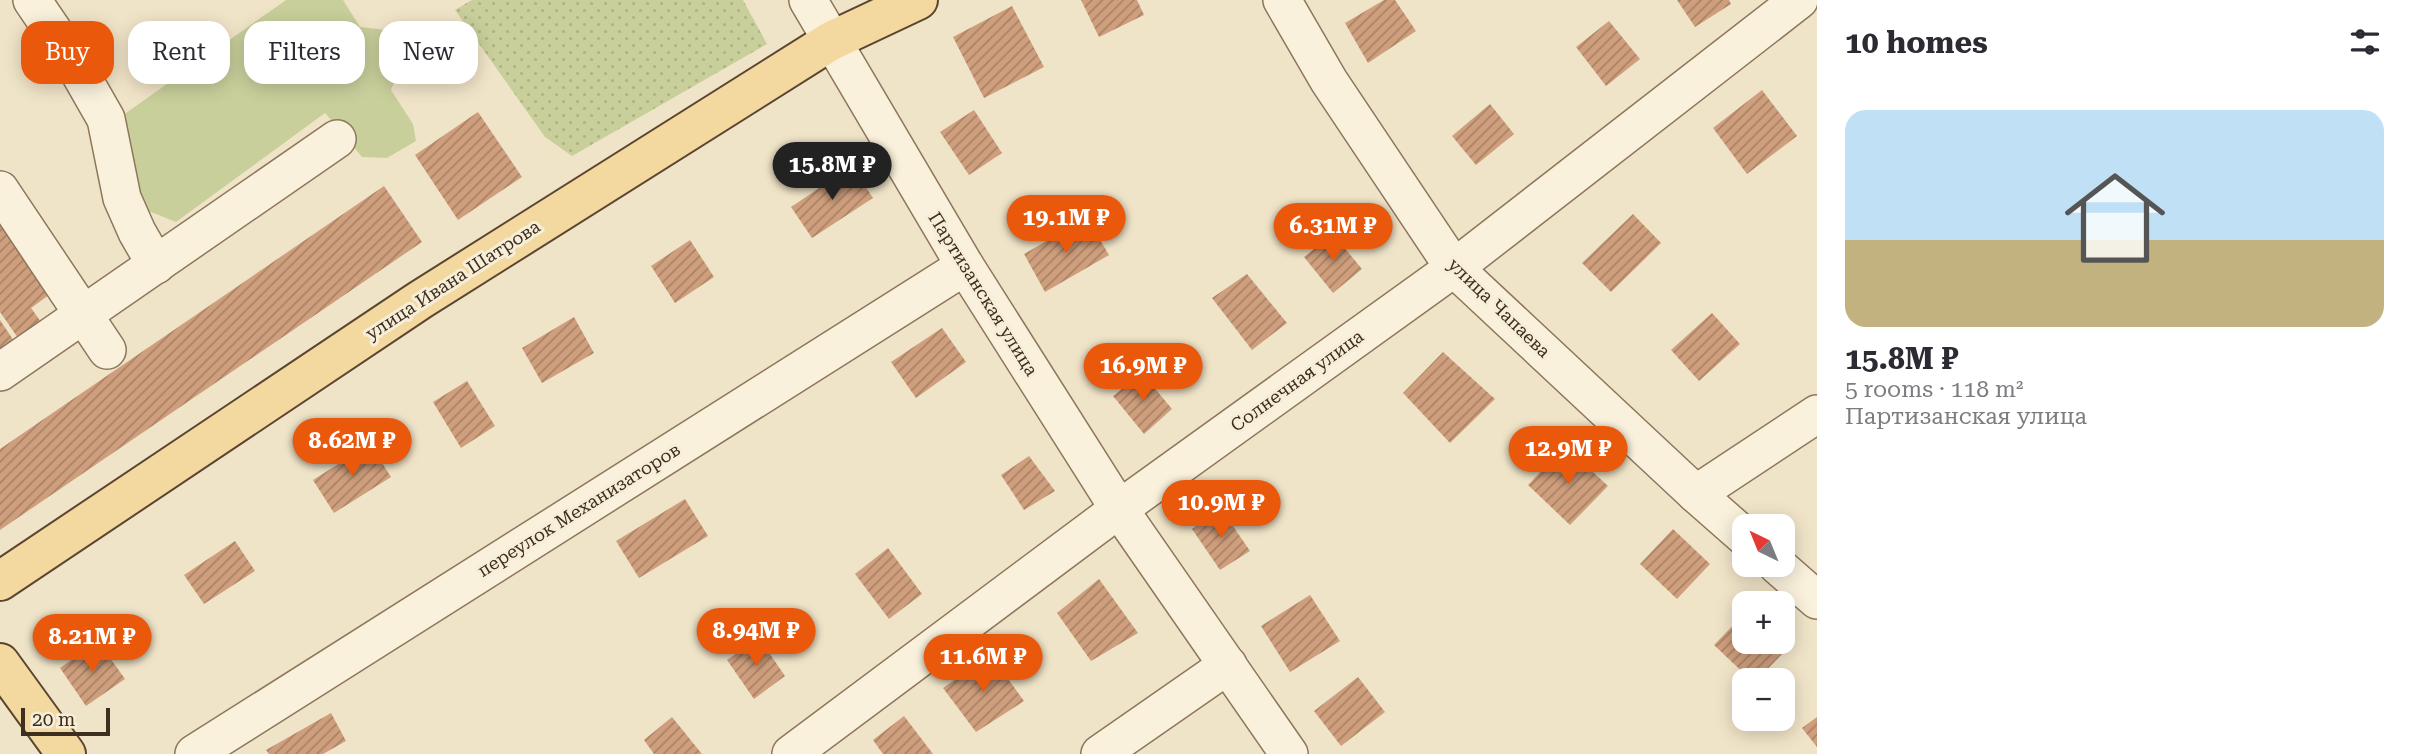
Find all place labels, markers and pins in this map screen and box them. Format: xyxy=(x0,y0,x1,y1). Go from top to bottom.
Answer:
pin: 15.8M ₽ xyxy=(767,142,897,202)
pin: 19.1M ₽ xyxy=(1001,196,1131,255)
pin: 6.31M ₽ xyxy=(1268,204,1398,263)
pin: 16.9M ₽ xyxy=(1078,344,1208,403)
pin: 8.62M ₽ xyxy=(287,419,417,478)
pin: 12.9M ₽ xyxy=(1503,426,1633,486)
pin: 10.9M ₽ xyxy=(1156,480,1286,540)
pin: 8.94M ₽ xyxy=(691,608,821,668)
pin: 8.21M ₽ xyxy=(27,614,157,674)
pin: 11.6M ₽ xyxy=(918,634,1048,694)

